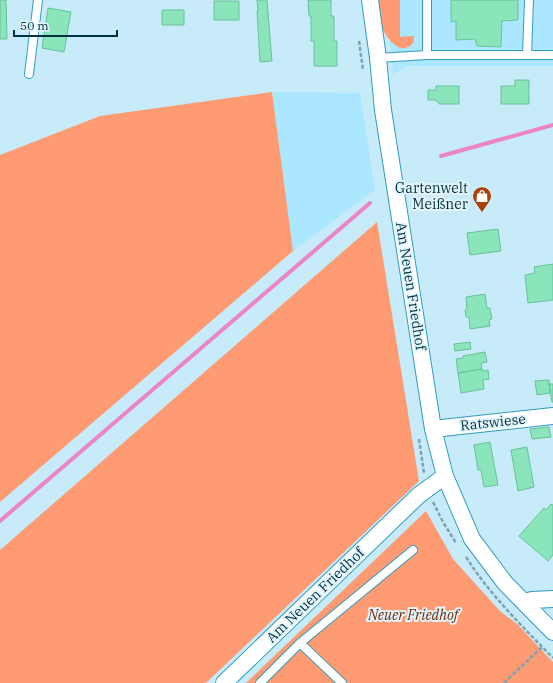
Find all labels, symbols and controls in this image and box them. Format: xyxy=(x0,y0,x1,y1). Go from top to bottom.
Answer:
scale bar xyxy=(14,12,117,38)
text: 50 m xyxy=(20,18,49,33)
place label: Gartenwelt Meißner xyxy=(395,179,469,213)
shop icon: Gartenwelt Meißner xyxy=(471,185,493,213)
street label: Am Neuen Friedhof xyxy=(392,221,430,353)
street label: Ratswiese xyxy=(459,410,527,434)
street label: Am Neuen Friedhof xyxy=(262,543,369,646)
park label: Neuer Friedhof xyxy=(367,606,461,624)

